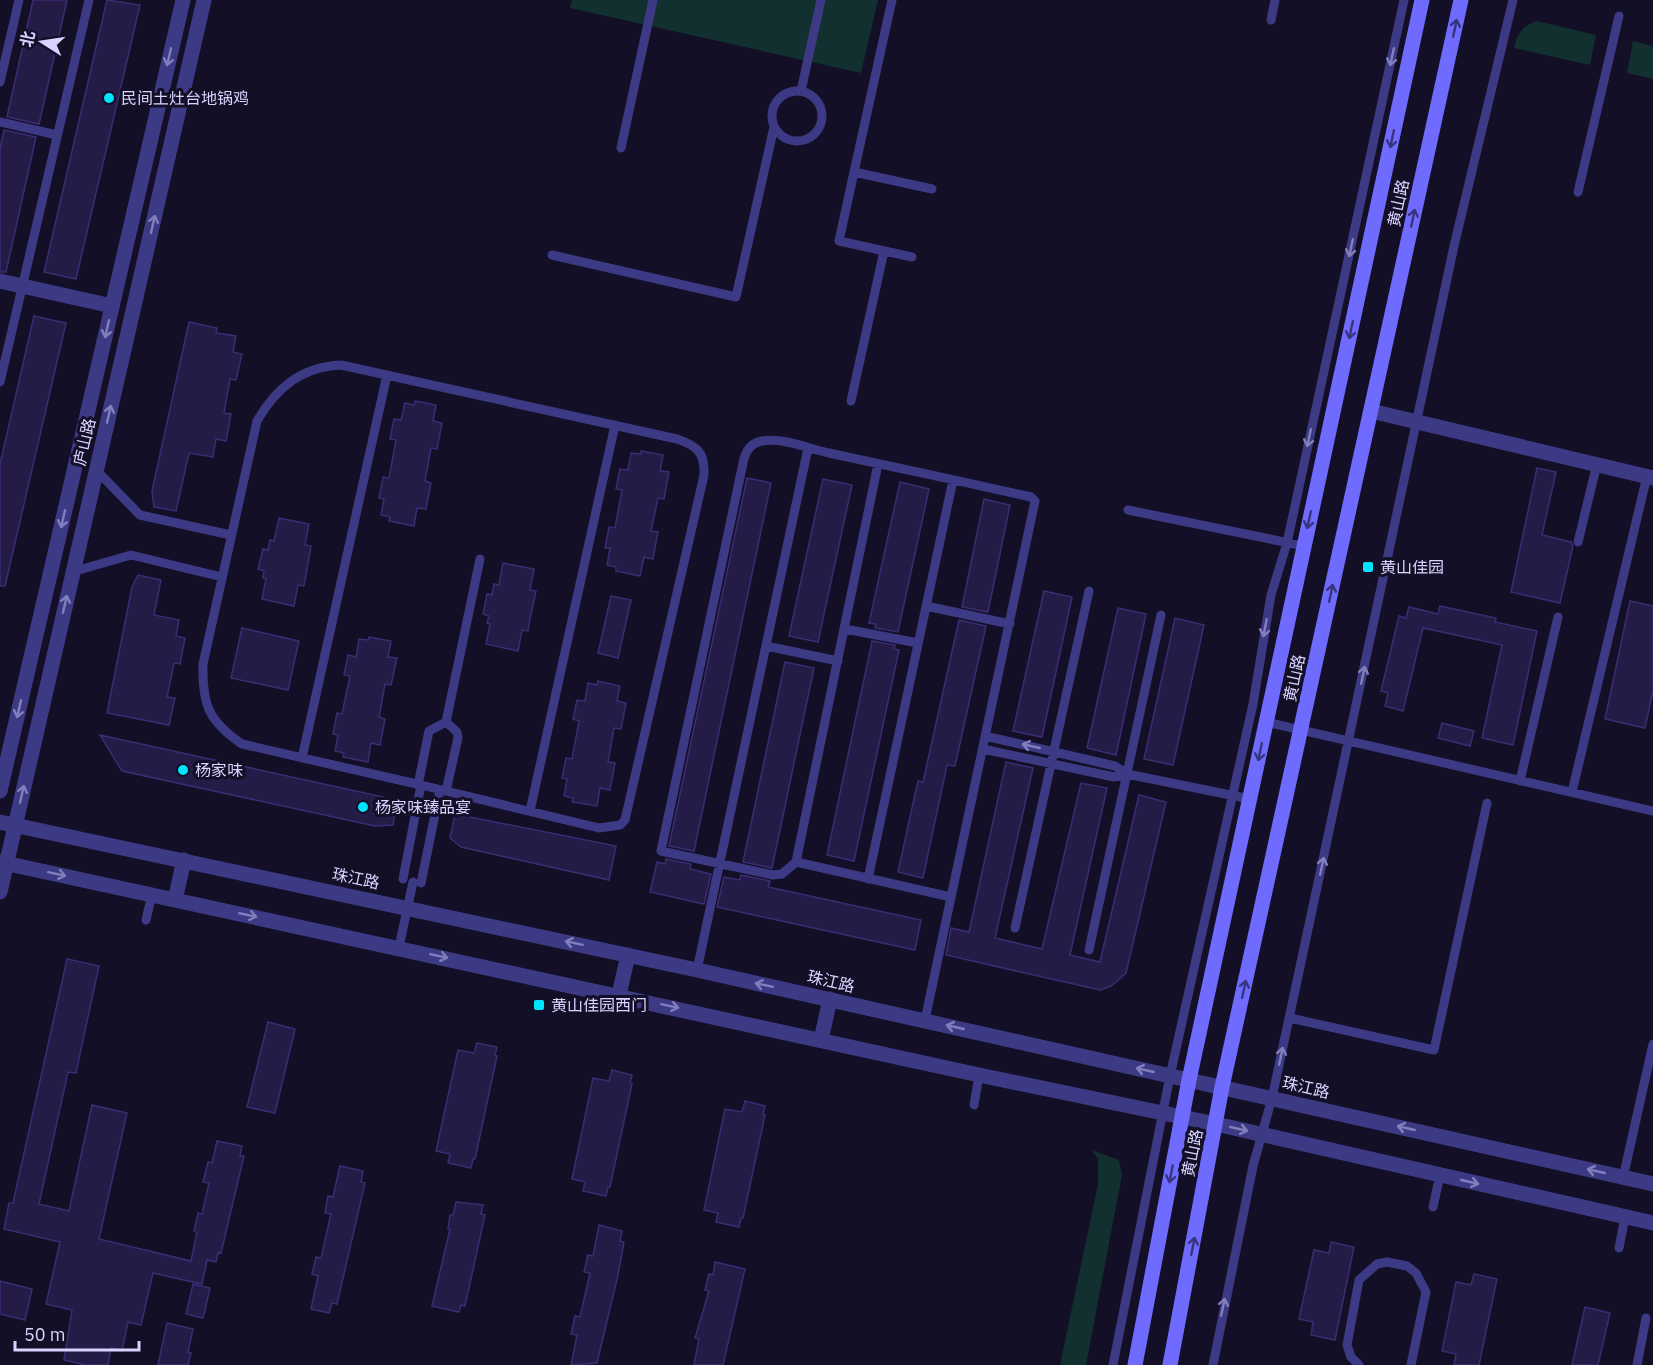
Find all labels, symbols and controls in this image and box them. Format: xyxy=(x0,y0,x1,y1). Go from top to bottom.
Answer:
north arrow xyxy=(12,12,72,72)
one-way arrow xyxy=(1450,18,1461,38)
text: 北 xyxy=(16,29,39,49)
one-way arrow xyxy=(163,47,175,66)
one-way arrow xyxy=(1386,47,1397,66)
place label: 民间土灶台地锅鸡 xyxy=(121,88,249,108)
marker: 民间土灶台地锅鸡 xyxy=(102,91,116,105)
one-way arrow xyxy=(1386,129,1397,149)
street label: 黄山路 xyxy=(1383,177,1413,229)
one-way arrow xyxy=(1408,209,1419,228)
one-way arrow xyxy=(147,215,159,234)
one-way arrow xyxy=(1344,238,1356,257)
one-way arrow xyxy=(100,319,112,338)
one-way arrow xyxy=(1344,320,1356,339)
one-way arrow xyxy=(103,405,115,424)
street label: 庐山路 xyxy=(69,416,99,468)
one-way arrow xyxy=(1303,429,1315,448)
one-way arrow xyxy=(56,509,68,528)
one-way arrow xyxy=(1303,511,1315,530)
place label: 黄山佳园 xyxy=(1380,557,1444,577)
marker: 黄山佳园 xyxy=(1361,560,1375,574)
one-way arrow xyxy=(1326,584,1337,603)
one-way arrow xyxy=(60,595,71,614)
one-way arrow xyxy=(1259,618,1270,637)
street label: 黄山路 xyxy=(1279,652,1309,704)
one-way arrow xyxy=(1358,666,1369,685)
one-way arrow xyxy=(13,699,24,718)
one-way arrow xyxy=(1022,740,1041,752)
one-way arrow xyxy=(1253,742,1265,761)
place label: 杨家味 xyxy=(195,760,243,780)
marker: 杨家味 xyxy=(176,763,190,777)
one-way arrow xyxy=(17,785,29,804)
place label: 杨家味臻品宴 xyxy=(375,797,471,817)
marker: 杨家味臻品宴 xyxy=(356,800,370,814)
one-way arrow xyxy=(1317,856,1328,876)
street label: 珠江路 xyxy=(330,863,382,893)
one-way arrow xyxy=(47,869,66,880)
one-way arrow xyxy=(238,910,257,921)
one-way arrow xyxy=(564,937,584,948)
one-way arrow xyxy=(428,951,448,962)
street label: 珠江路 xyxy=(805,966,857,996)
one-way arrow xyxy=(755,978,774,990)
one-way arrow xyxy=(1239,979,1250,999)
place label: 黄山佳园西门 xyxy=(551,995,647,1015)
marker: 黄山佳园西门 xyxy=(532,998,546,1012)
one-way arrow xyxy=(660,1001,679,1012)
one-way arrow xyxy=(945,1021,965,1032)
one-way arrow xyxy=(1276,1047,1288,1066)
one-way arrow xyxy=(1135,1064,1155,1075)
street label: 珠江路 xyxy=(1280,1072,1332,1102)
one-way arrow xyxy=(1396,1122,1415,1134)
one-way arrow xyxy=(1228,1124,1248,1135)
street label: 黄山路 xyxy=(1178,1128,1206,1178)
one-way arrow xyxy=(1165,1164,1176,1184)
one-way arrow xyxy=(1587,1165,1606,1177)
one-way arrow xyxy=(1460,1176,1479,1188)
one-way arrow xyxy=(1187,1236,1198,1256)
one-way arrow xyxy=(1218,1298,1230,1317)
scale bar xyxy=(15,1314,140,1352)
text: 50 m xyxy=(24,1323,66,1346)

